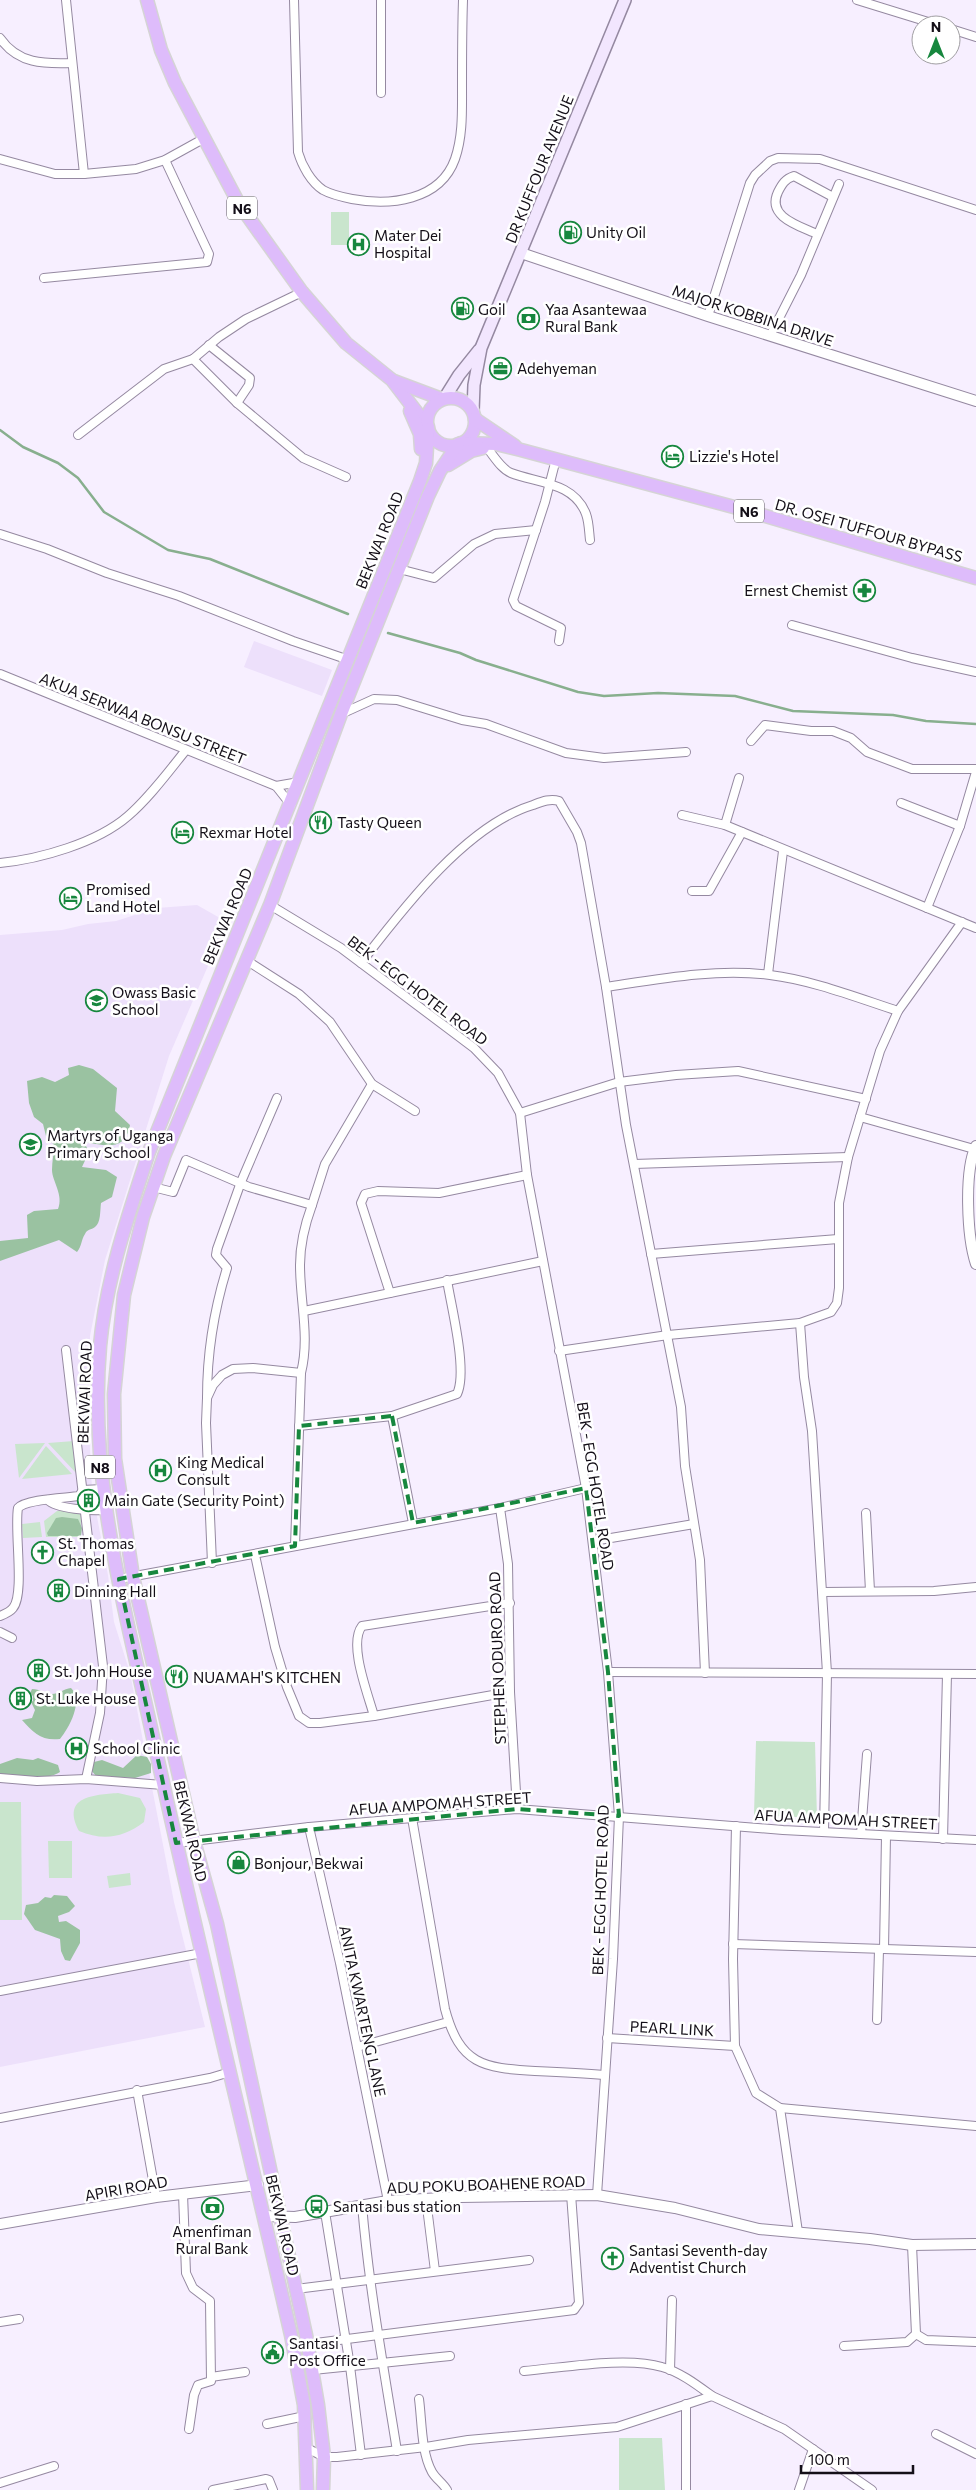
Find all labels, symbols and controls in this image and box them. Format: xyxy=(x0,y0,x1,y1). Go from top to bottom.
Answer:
north arrow xyxy=(911,15,961,65)
text: N xyxy=(931,18,941,35)
street label: DR KUFFOUR AVENUE xyxy=(501,92,577,246)
road number: N6 xyxy=(227,197,257,220)
fuel station icon: Unity Oil xyxy=(558,220,582,244)
place label: Unity Oil xyxy=(586,223,646,241)
place label: Mater Dei Hospital xyxy=(374,226,442,261)
hospital icon: Mater Dei Hospital xyxy=(346,232,370,256)
street label: MAJOR KOBBINA DRIVE xyxy=(670,280,836,350)
fuel station icon: Goil xyxy=(450,297,474,321)
place label: Goil xyxy=(478,300,506,318)
place label: Yaa Asantewaa Rural Bank xyxy=(545,300,647,335)
bank icon: Yaa Asantewaa Rural Bank xyxy=(517,306,541,330)
office icon: Adehyeman xyxy=(489,356,513,380)
place label: Adehyeman xyxy=(517,359,597,377)
hotel icon: Lizzie's Hotel xyxy=(661,444,685,468)
place label: Lizzie's Hotel xyxy=(689,447,779,465)
street label: BEKWAI ROAD xyxy=(351,489,407,591)
street label: DR. OSEI TUFFOUR BYPASS xyxy=(773,495,965,565)
road number: N6 xyxy=(734,500,764,522)
pharmacy icon: Ernest Chemist xyxy=(852,578,876,602)
place label: Ernest Chemist xyxy=(744,581,848,599)
street label: AKUA SERWAA BONSU STREET xyxy=(37,668,249,768)
restaurant icon: Tasty Queen xyxy=(309,810,333,834)
place label: Tasty Queen xyxy=(337,813,422,831)
hotel icon: Rexmar Hotel xyxy=(171,820,195,844)
place label: Rexmar Hotel xyxy=(199,823,292,841)
street label: BEKWAI ROAD xyxy=(199,865,255,967)
place label: Promised Land Hotel xyxy=(86,880,160,915)
hotel icon: Promised Land Hotel xyxy=(58,886,82,910)
street label: BEK - EGG HOTEL ROAD xyxy=(344,932,492,1048)
place label: Owass Basic School xyxy=(112,983,196,1018)
school or university icon: Owass Basic School xyxy=(84,989,108,1013)
place label: Martyrs of Uganga Primary School xyxy=(47,1126,173,1161)
school or university icon: Martyrs of Uganga Primary School xyxy=(19,1132,43,1156)
street label: BEKWAI ROAD xyxy=(73,1340,95,1444)
street label: BEK - EGG HOTEL ROAD xyxy=(574,1400,618,1572)
place label: King Medical Consult xyxy=(177,1453,264,1488)
road number: N8 xyxy=(85,1455,115,1478)
hospital icon: King Medical Consult xyxy=(149,1459,173,1483)
building icon: Main Gate (Security Point) xyxy=(76,1488,100,1512)
place label: Main Gate (Security Point) xyxy=(104,1491,284,1509)
place label: St. Thomas Chapel xyxy=(58,1534,134,1569)
church icon: St. Thomas Chapel xyxy=(30,1540,54,1564)
street label: STEPHEN ODURO ROAD xyxy=(485,1571,509,1745)
building icon: Dinning Hall xyxy=(46,1579,70,1603)
place label: Dinning Hall xyxy=(74,1582,156,1600)
building icon: St. John House xyxy=(26,1659,50,1683)
place label: St. John House xyxy=(54,1662,152,1680)
restaurant icon: NUAMAH'S KITCHEN xyxy=(165,1665,189,1689)
place label: NUAMAH'S KITCHEN xyxy=(193,1668,341,1686)
building icon: St. Luke House xyxy=(8,1686,32,1710)
place label: St. Luke House xyxy=(36,1689,136,1707)
hospital icon: School Clinic xyxy=(65,1736,89,1760)
place label: School Clinic xyxy=(93,1739,180,1757)
street label: BEKWAI ROAD xyxy=(171,1779,211,1883)
street label: AFUA AMPOMAH STREET xyxy=(348,1788,532,1818)
street label: BEK - EGG HOTEL ROAD xyxy=(588,1804,612,1976)
street label: AFUA AMPOMAH STREET xyxy=(754,1805,938,1833)
shop icon: Bonjour, Bekwai xyxy=(226,1851,250,1875)
place label: Bonjour, Bekwai xyxy=(254,1854,363,1872)
street label: ANITA KWARTENG LANE xyxy=(336,1924,390,2098)
street label: PEARL LINK xyxy=(629,2017,715,2039)
street label: APIRI ROAD xyxy=(83,2172,169,2204)
street label: ADU POKU BOAHENE ROAD xyxy=(386,2172,586,2196)
street label: BEKWAI ROAD xyxy=(263,2173,303,2277)
bus stop icon: Santasi bus station xyxy=(305,2194,329,2218)
bank icon: Amenfiman Rural Bank xyxy=(200,2196,224,2220)
place label: Santasi bus station xyxy=(333,2197,461,2215)
place label: Amenfiman Rural Bank xyxy=(172,2222,252,2257)
place label: Santasi Seventh-day Adventist Church xyxy=(629,2241,768,2276)
church icon: Santasi Seventh-day Adventist Church xyxy=(601,2247,625,2271)
place label: Santasi Post Office xyxy=(289,2334,366,2369)
public building icon: Santasi Post Office xyxy=(261,2340,285,2364)
scale bar xyxy=(801,2442,914,2474)
text: 100 m xyxy=(808,2450,850,2468)

